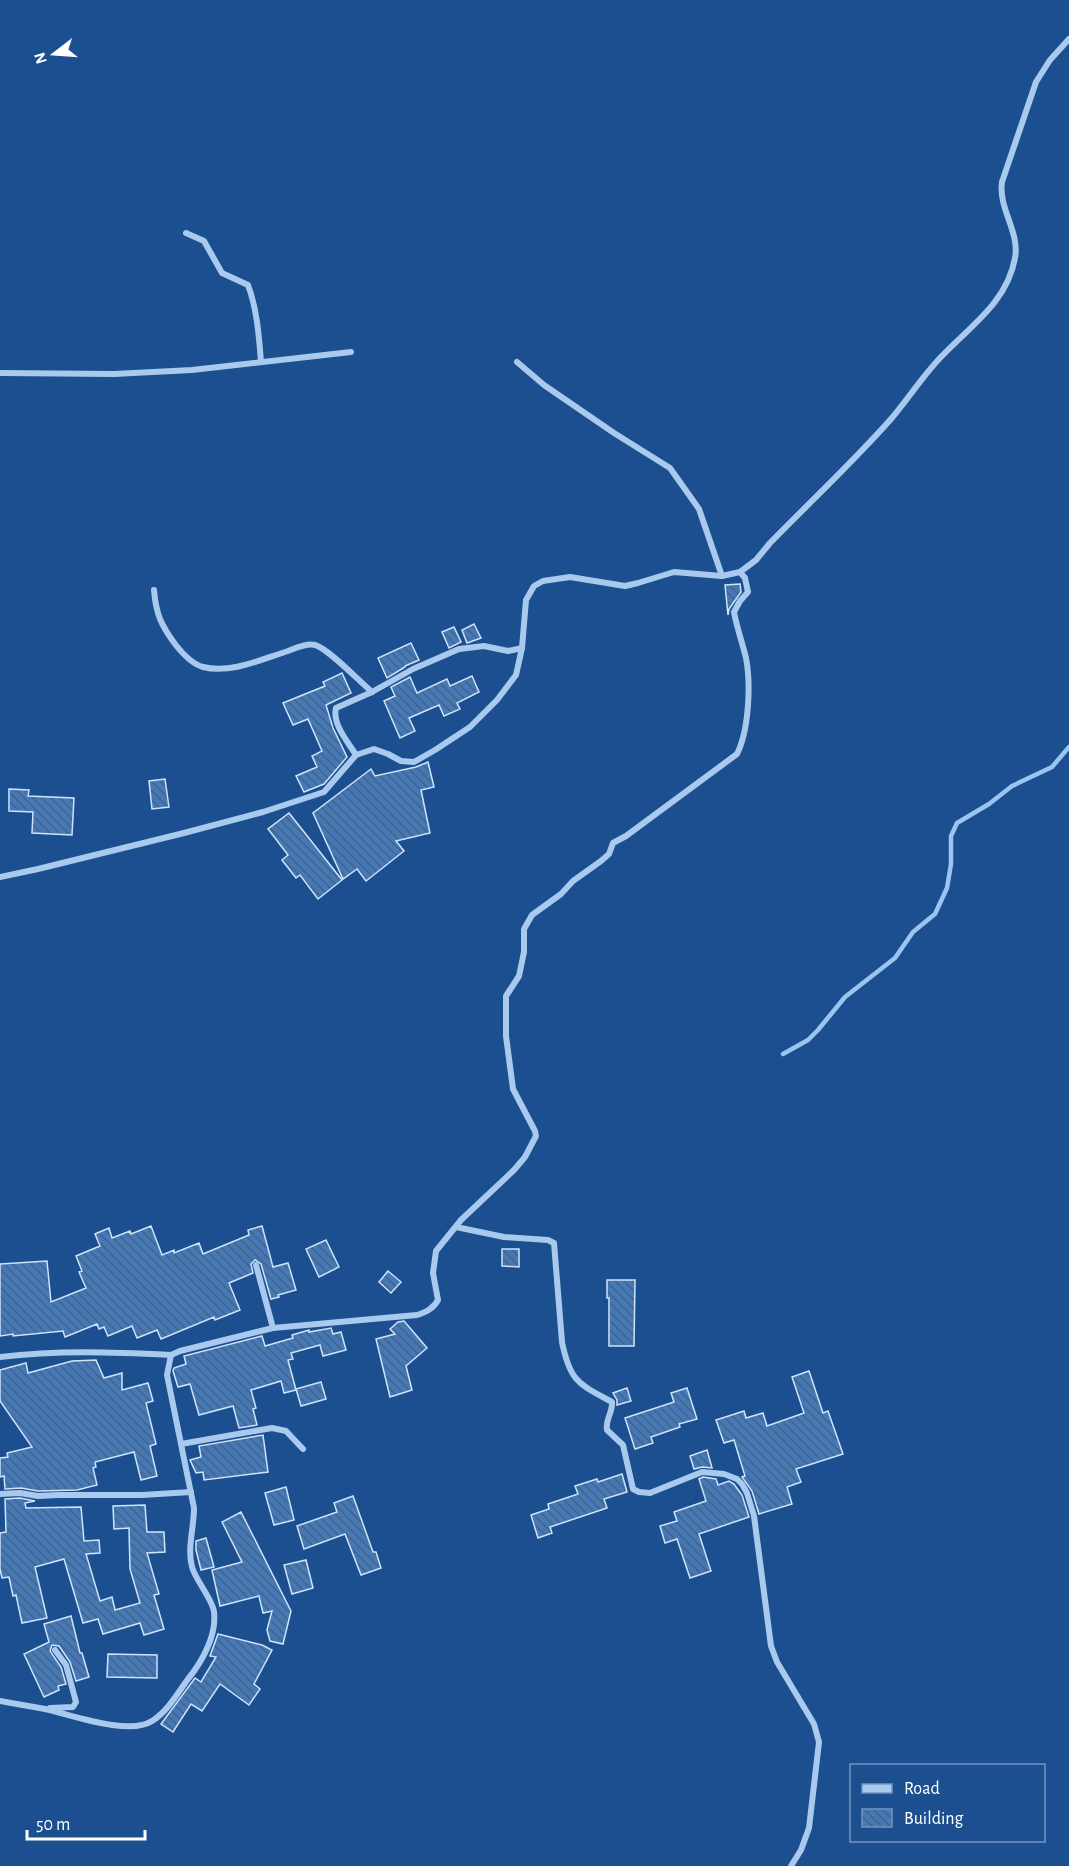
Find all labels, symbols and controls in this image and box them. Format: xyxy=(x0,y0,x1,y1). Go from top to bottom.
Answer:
north arrow xyxy=(24,24,84,84)
text: N xyxy=(31,50,50,66)
legend xyxy=(850,1764,1045,1842)
text: Road xyxy=(904,1780,940,1798)
scale bar xyxy=(27,1803,146,1841)
text: Building xyxy=(904,1810,964,1828)
text: 50 m xyxy=(36,1816,70,1834)

